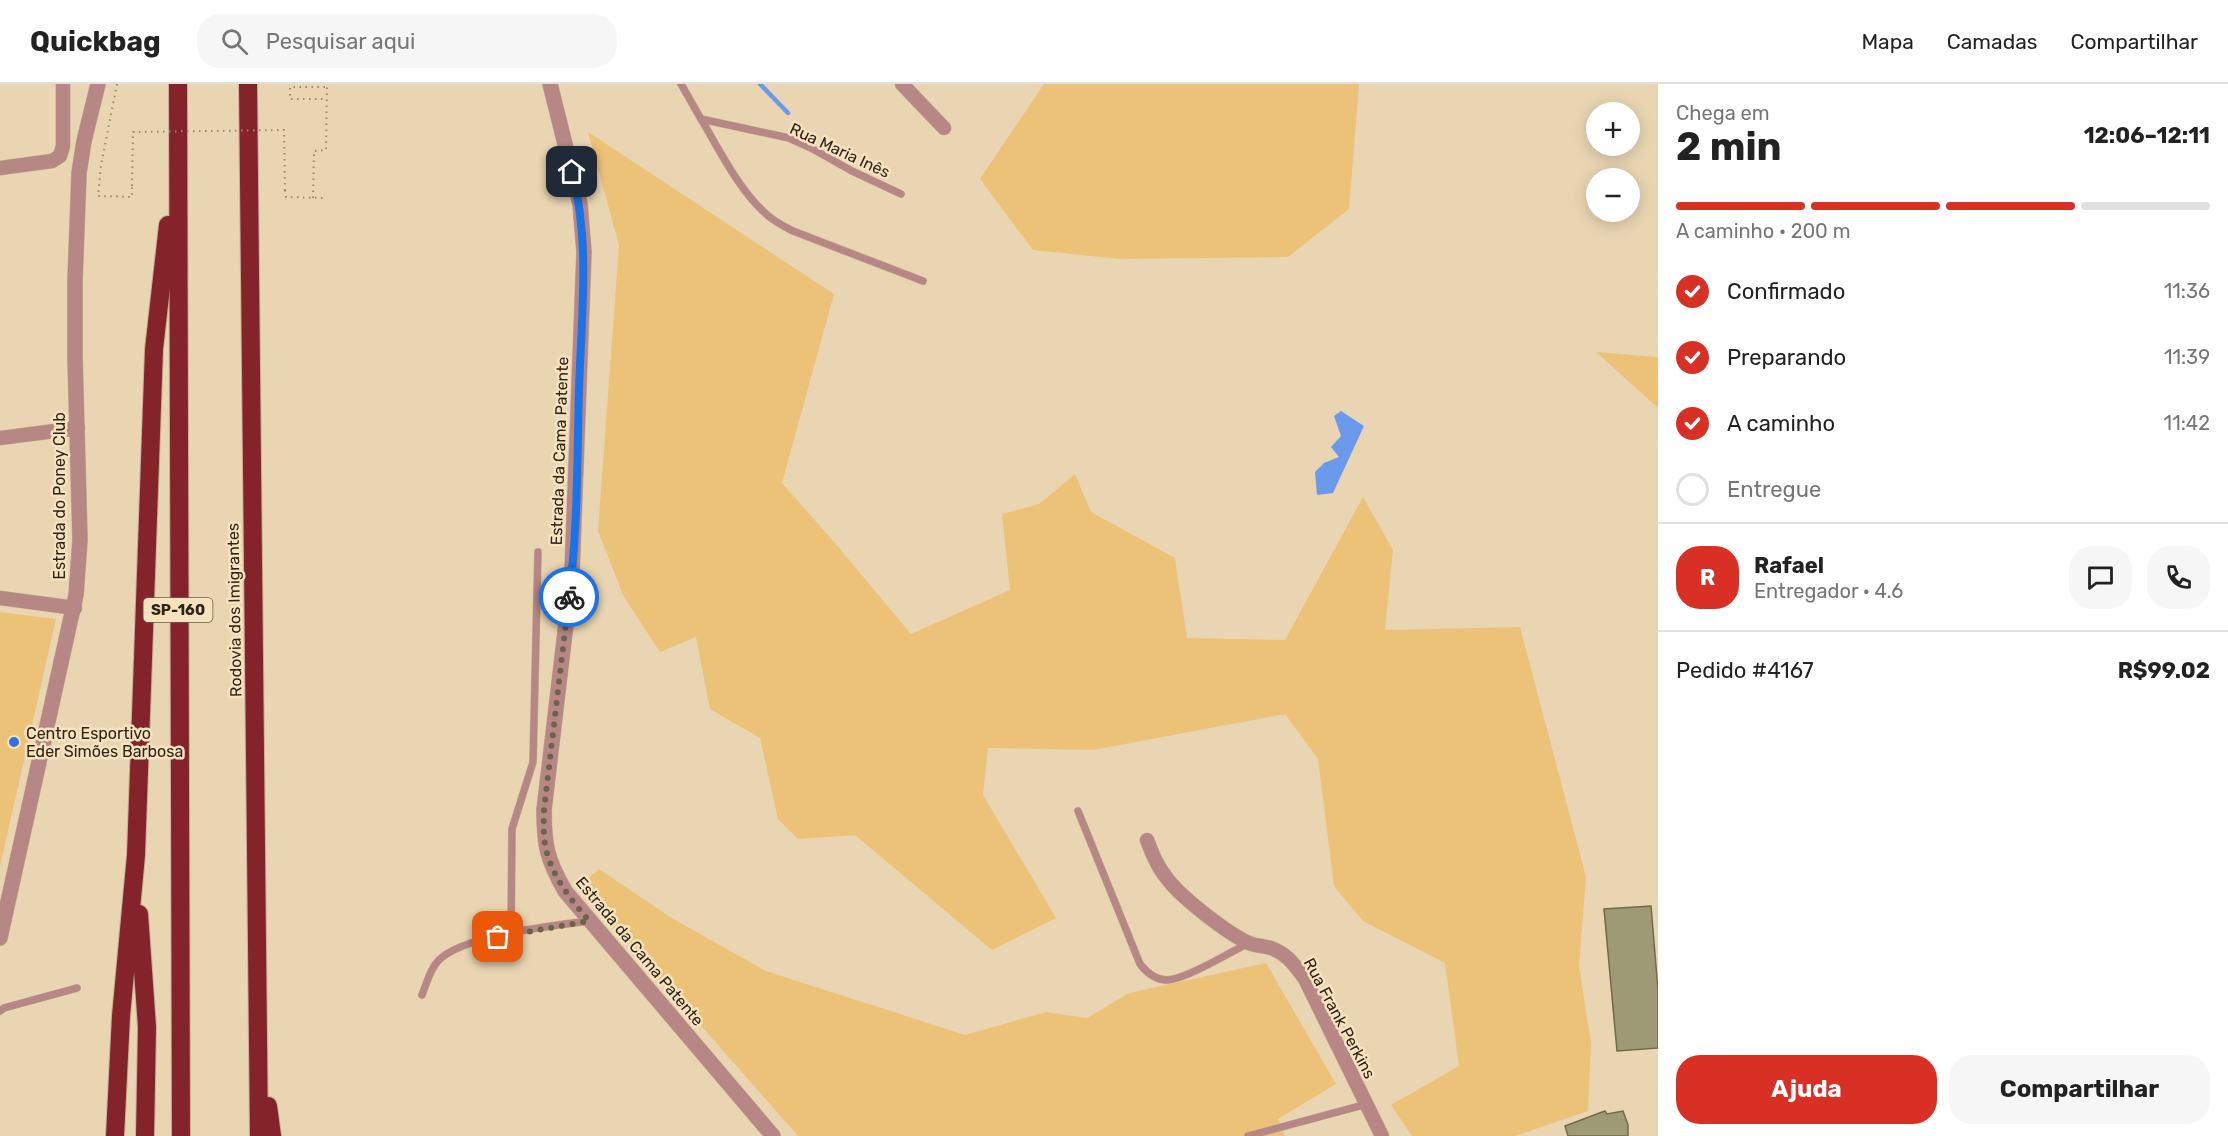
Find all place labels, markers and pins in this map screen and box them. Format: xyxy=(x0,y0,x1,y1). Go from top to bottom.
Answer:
pin xyxy=(546,146,597,197)
place label: Centro Esportivo Eder Simões Barbosa xyxy=(26,724,183,761)
marker: Centro Esportivo Eder Simões Barbosa xyxy=(7,735,21,749)
pin xyxy=(472,911,523,962)

